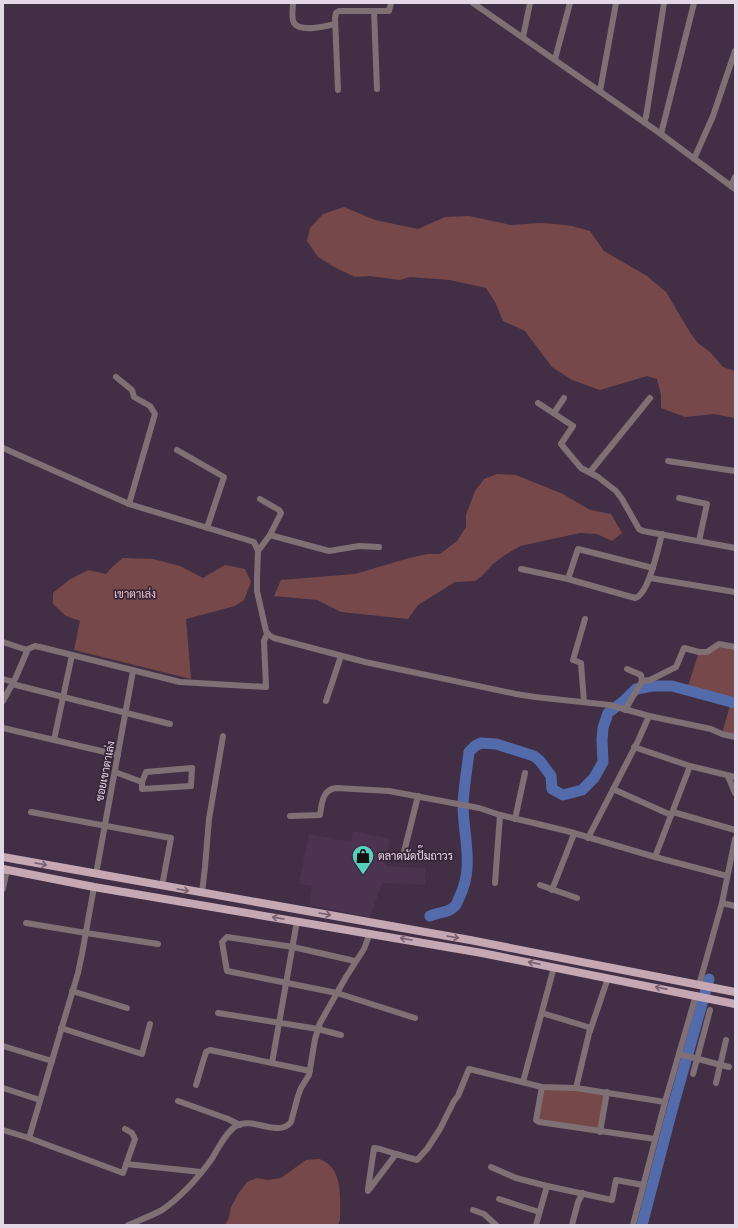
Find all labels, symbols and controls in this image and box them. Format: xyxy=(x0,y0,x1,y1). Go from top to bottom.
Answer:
park label: เขาตาเล่ง xyxy=(114,587,156,600)
street label: ซอยเขาตาเล่ง xyxy=(92,739,117,802)
shop icon: ตลาดนัดปั๊มถาวร xyxy=(350,843,376,876)
place label: ตลาดนัดปั๊มถาวร xyxy=(378,845,453,862)
one-way arrow xyxy=(34,861,47,869)
one-way arrow xyxy=(176,886,189,894)
one-way arrow xyxy=(318,910,331,918)
one-way arrow xyxy=(271,914,284,922)
one-way arrow xyxy=(446,933,459,941)
one-way arrow xyxy=(400,935,413,943)
one-way arrow xyxy=(527,959,540,967)
one-way arrow xyxy=(655,984,668,992)

